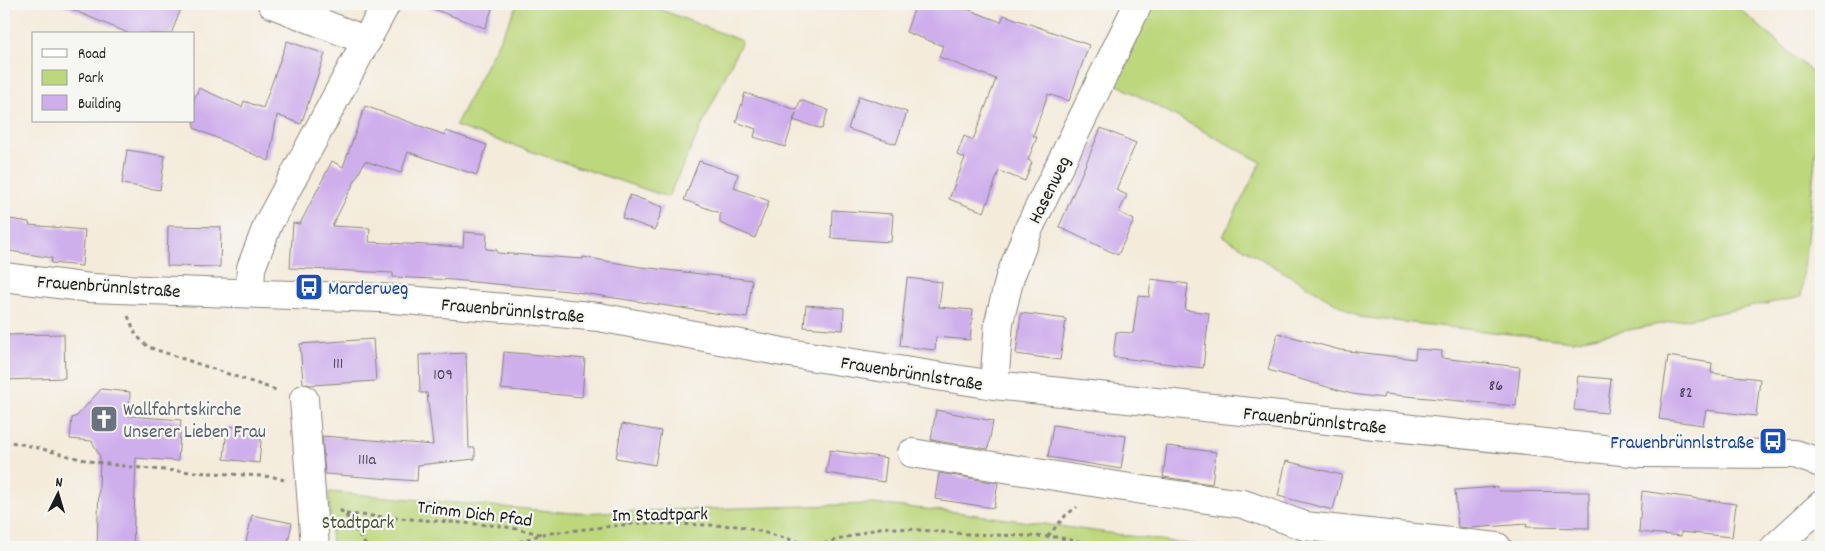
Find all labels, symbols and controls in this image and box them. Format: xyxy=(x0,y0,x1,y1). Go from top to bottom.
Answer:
legend xyxy=(32,32,195,122)
text: Road xyxy=(78,44,106,66)
text: Park xyxy=(78,68,104,90)
text: Building xyxy=(78,94,121,116)
street label: Hasenweg xyxy=(1023,152,1079,229)
street label: Frauenbrünnlstraße xyxy=(36,270,181,307)
bus stop icon: Marderweg xyxy=(294,272,324,302)
place label: Marderweg xyxy=(328,277,408,304)
street label: Frauenbrünnlstraße xyxy=(440,293,585,332)
street label: Frauenbrünnlstraße xyxy=(838,351,985,400)
house number: 111 xyxy=(333,353,343,376)
house number: 109 xyxy=(433,364,453,387)
house number: 86 xyxy=(1489,375,1503,398)
house number: 82 xyxy=(1679,382,1693,405)
place label: Wallfahrtskirche Unserer Lieben Frau xyxy=(123,398,266,447)
street label: Frauenbrünnlstraße xyxy=(1242,402,1387,443)
church icon: Wallfahrtskirche Unserer Lieben Frau xyxy=(89,404,119,434)
bus stop icon: Frauenbrünnlstraße xyxy=(1758,426,1788,456)
place label: Frauenbrünnlstraße xyxy=(1610,431,1754,458)
house number: 111a xyxy=(358,449,376,472)
north arrow xyxy=(32,468,82,518)
text: N xyxy=(55,473,63,493)
street label: Trimm Dich Pfad xyxy=(416,495,534,536)
street label: Im Stadtpark xyxy=(612,502,709,531)
park label: Stadtpark xyxy=(322,511,395,538)

